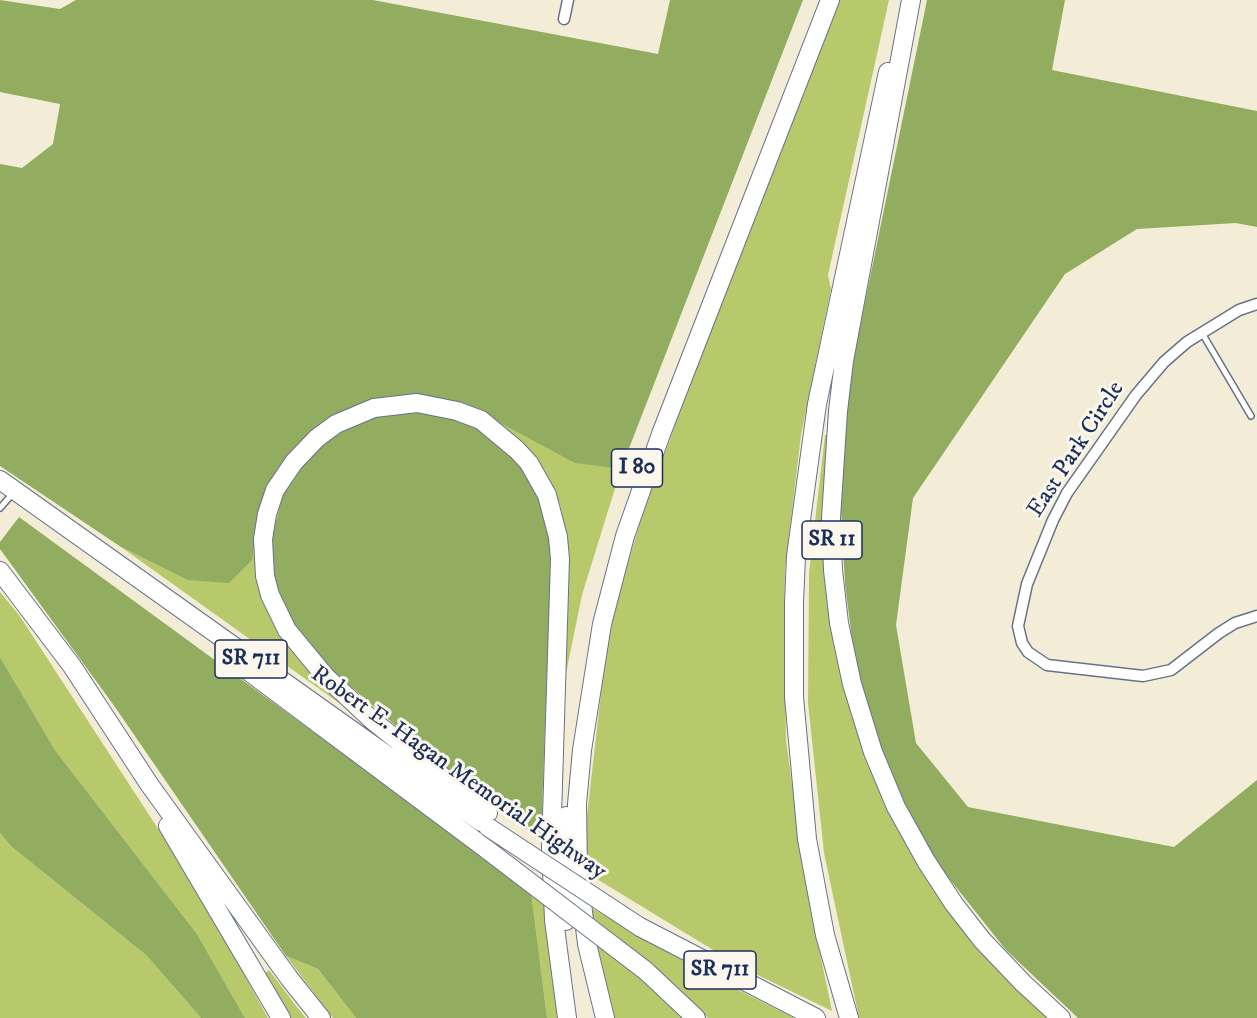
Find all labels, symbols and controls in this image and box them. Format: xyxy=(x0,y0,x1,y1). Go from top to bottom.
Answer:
street label: East Park Circle xyxy=(1022,377,1132,523)
road number: I 80 xyxy=(612,449,662,487)
road number: SR 11 xyxy=(802,521,862,559)
road number: SR 711 xyxy=(215,640,287,678)
street label: Robert E. Hagan Memorial Highway xyxy=(305,661,611,887)
road number: SR 711 xyxy=(684,951,756,989)

